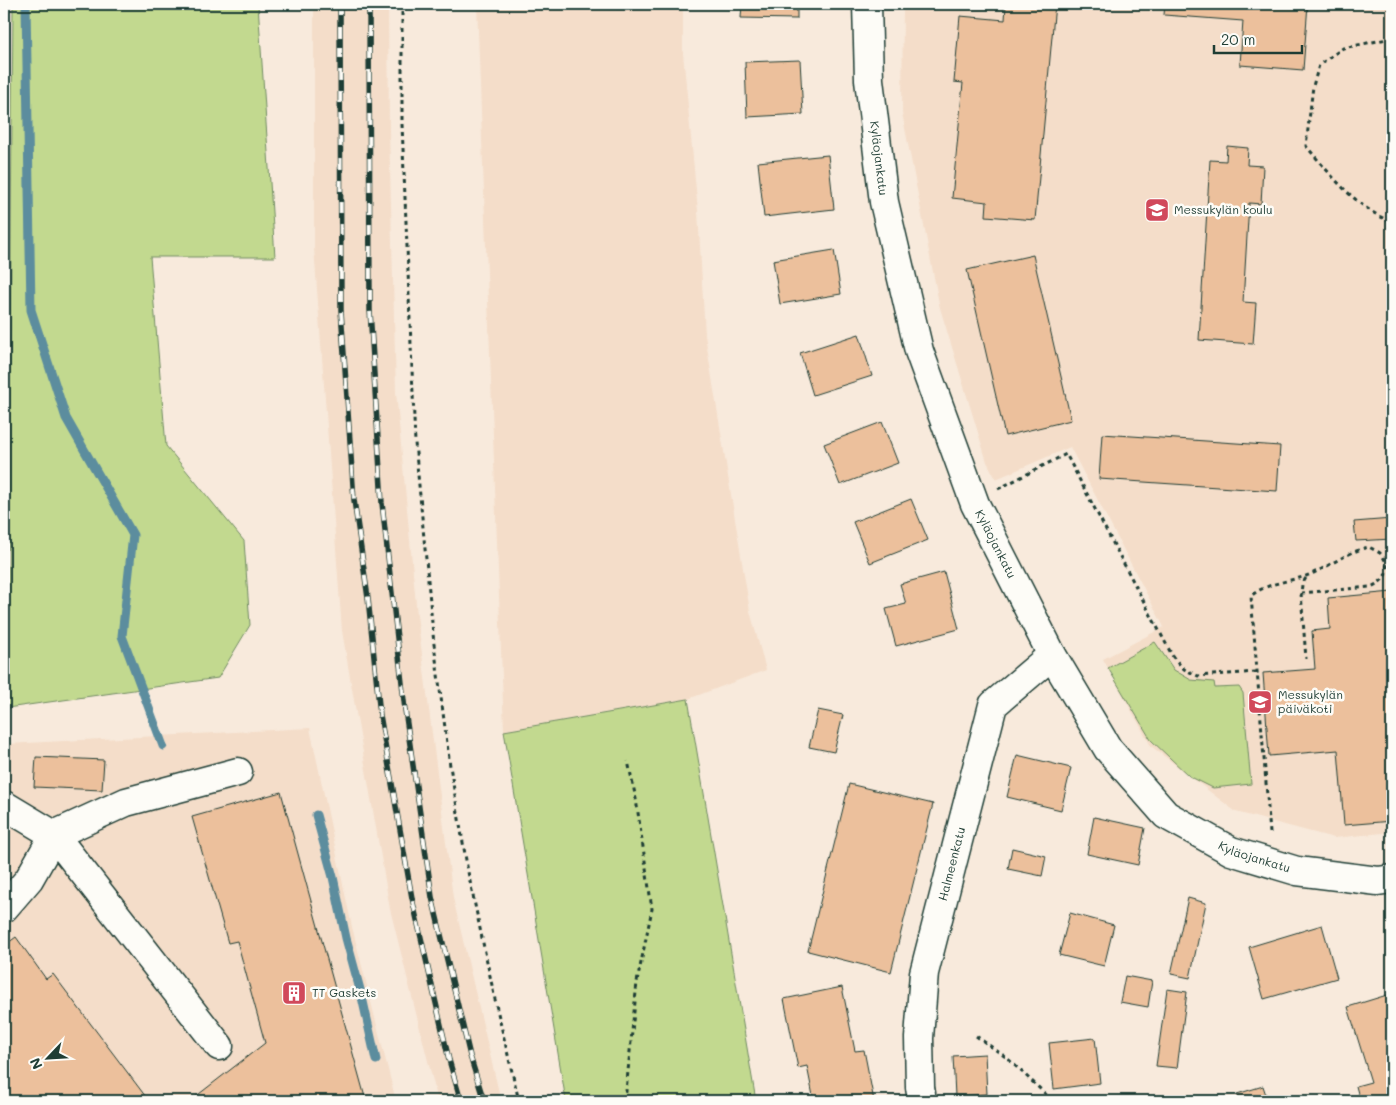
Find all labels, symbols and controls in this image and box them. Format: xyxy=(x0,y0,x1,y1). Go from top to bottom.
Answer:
scale bar xyxy=(1214,22,1301,54)
text: 20 m xyxy=(1221,29,1255,49)
street label: Kyläojankatu xyxy=(867,120,892,197)
school or university icon: Messukylän koulu xyxy=(1144,197,1170,223)
place label: Messukylän koulu xyxy=(1174,201,1272,217)
street label: Kyläojankatu xyxy=(972,507,1021,581)
place label: Messukylän päiväkoti xyxy=(1278,686,1343,716)
school or university icon: Messukylän päiväkoti xyxy=(1247,689,1273,715)
street label: Halmeenkatu xyxy=(934,825,968,902)
street label: Kyläojankatu xyxy=(1216,837,1293,876)
building icon: TT Gaskets xyxy=(281,980,307,1006)
place label: TT Gaskets xyxy=(312,984,376,1000)
north arrow xyxy=(22,1032,72,1082)
text: N xyxy=(25,1055,47,1073)

